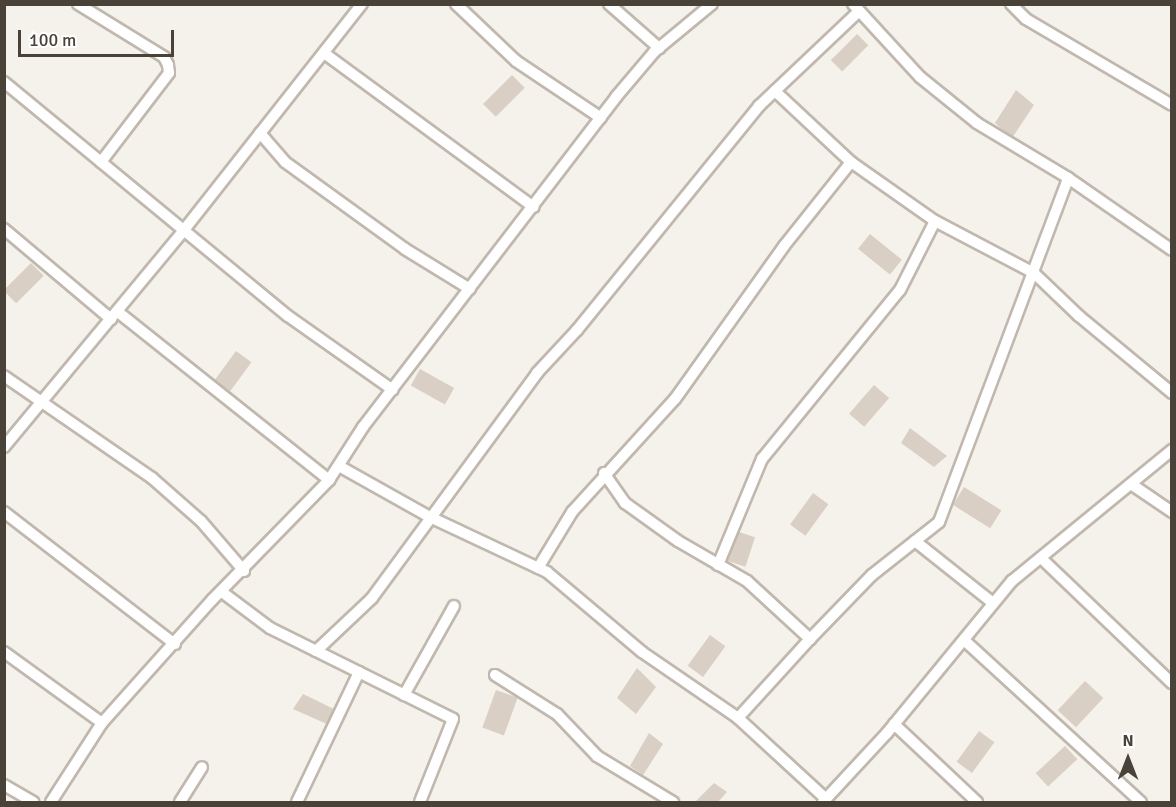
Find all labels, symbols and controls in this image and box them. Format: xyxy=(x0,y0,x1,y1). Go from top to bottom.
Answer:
scale bar xyxy=(21,18,177,56)
text: 100 m xyxy=(29,29,76,51)
north arrow xyxy=(1098,729,1158,789)
text: N xyxy=(1122,731,1134,751)

